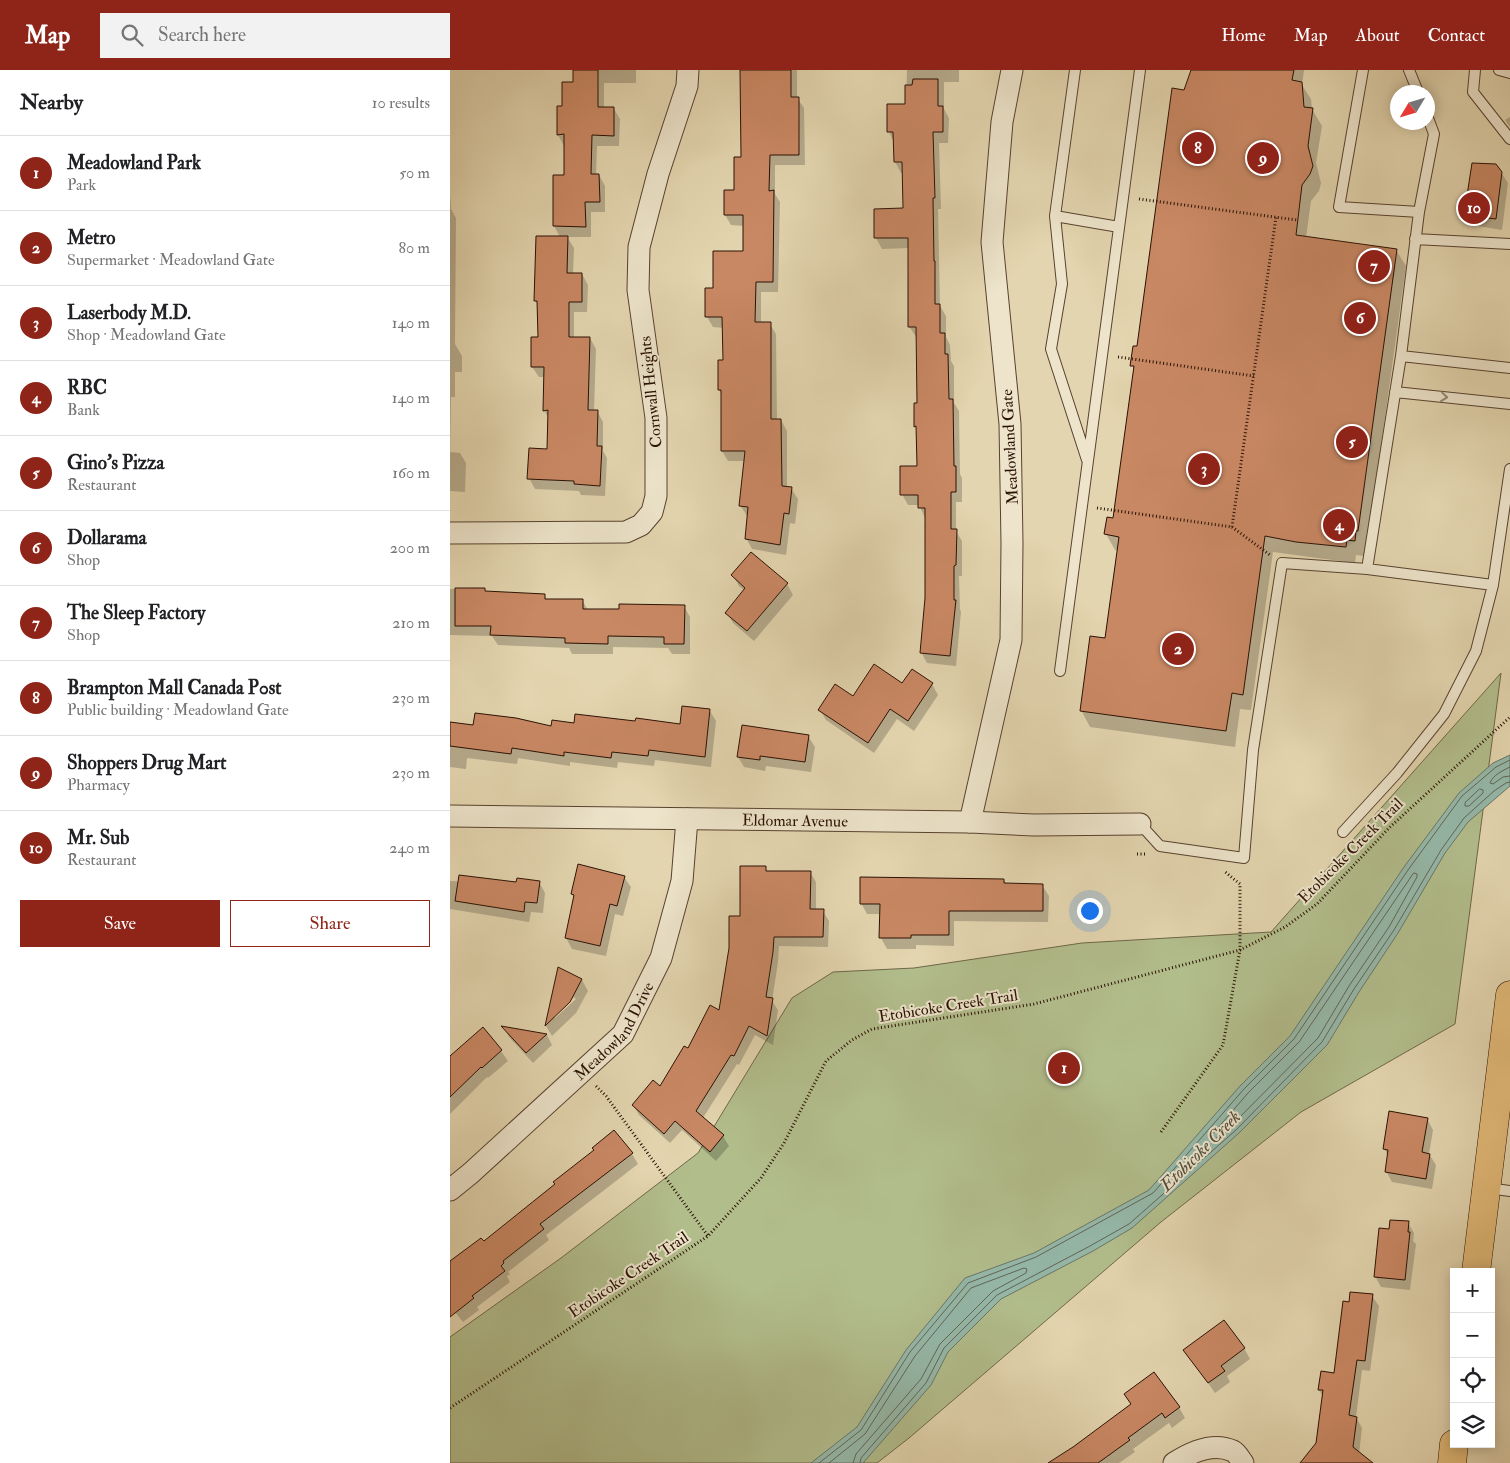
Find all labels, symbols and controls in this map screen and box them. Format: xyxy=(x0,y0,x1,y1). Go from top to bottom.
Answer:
search box xyxy=(100,13,450,58)
text: Map xyxy=(25,20,70,51)
icon: search xyxy=(118,21,146,49)
text: Search here xyxy=(158,23,246,47)
text: Home xyxy=(1221,24,1266,47)
text: Map xyxy=(1294,24,1328,47)
text: About xyxy=(1356,24,1400,47)
text: Contact xyxy=(1428,24,1485,47)
north arrow xyxy=(1390,85,1435,130)
text: Nearby xyxy=(20,89,83,116)
text: 10 results xyxy=(372,93,430,113)
pin: 8 xyxy=(1182,129,1214,167)
pin: 9 xyxy=(1247,139,1279,177)
text: Meadowland Park xyxy=(67,151,201,175)
text: 1 xyxy=(33,163,39,183)
text: 50 m xyxy=(399,163,430,183)
text: Park xyxy=(67,175,96,195)
pin: 10 xyxy=(1458,189,1490,227)
text: Metro xyxy=(67,226,115,250)
text: 2 xyxy=(32,238,40,258)
text: 80 m xyxy=(399,238,430,258)
pin: 7 xyxy=(1358,247,1390,285)
text: Supermarket · Meadowland Gate xyxy=(67,250,275,270)
pin: 6 xyxy=(1344,299,1376,337)
text: Laserbody M.D. xyxy=(67,301,191,325)
text: 3 xyxy=(33,313,39,333)
text: 140 m xyxy=(392,313,430,333)
text: Shop · Meadowland Gate xyxy=(67,325,226,345)
street label: Cornwall Heights xyxy=(635,335,667,449)
text: RBC xyxy=(67,376,107,400)
text: 4 xyxy=(32,388,40,408)
text: 140 m xyxy=(392,388,430,408)
street label: Meadowland Gate xyxy=(997,388,1023,505)
one-way arrow xyxy=(1440,391,1448,402)
text: Bank xyxy=(67,400,100,420)
pin: 5 xyxy=(1336,423,1368,461)
pin: 3 xyxy=(1188,450,1220,488)
text: Gino's Pizza xyxy=(67,451,164,475)
text: 5 xyxy=(32,463,40,483)
text: 160 m xyxy=(392,463,430,483)
text: Restaurant xyxy=(67,475,136,495)
pin: 4 xyxy=(1323,506,1355,544)
text: Dollarama xyxy=(67,526,147,550)
text: 6 xyxy=(32,538,40,558)
text: 200 m xyxy=(390,538,430,558)
text: Shop xyxy=(67,550,100,570)
text: The Sleep Factory xyxy=(67,601,205,625)
text: 7 xyxy=(32,613,40,633)
text: 210 m xyxy=(392,613,430,633)
text: Shop xyxy=(67,625,100,645)
pin: 2 xyxy=(1162,630,1194,668)
text: Brampton Mall Canada P0st xyxy=(67,676,281,700)
text: 8 xyxy=(32,688,40,708)
text: 230 m xyxy=(392,688,430,708)
text: Public building · Meadowland Gate xyxy=(67,700,289,720)
text: Shoppers Drug Mart xyxy=(67,751,226,775)
text: 9 xyxy=(32,763,40,783)
text: 230 m xyxy=(392,763,430,783)
text: Pharmacy xyxy=(67,775,130,795)
street label: Etobicoke Creek Trail xyxy=(1294,794,1408,908)
street label: Eldomar Avenue xyxy=(742,810,848,832)
text: Mr. Sub xyxy=(67,826,129,850)
text: 10 xyxy=(29,838,43,858)
text: 240 m xyxy=(389,838,430,858)
text: Restaurant xyxy=(67,850,136,870)
your location xyxy=(1077,898,1103,924)
button: Save xyxy=(20,900,220,947)
button: Share xyxy=(230,900,430,947)
street label: Meadowland Drive xyxy=(570,978,659,1085)
street label: Etobicoke Creek Trail xyxy=(877,985,1019,1027)
pin: 1 xyxy=(1048,1049,1080,1087)
water label: Etobicoke Creek xyxy=(1154,1106,1246,1197)
street label: Etobicoke Creek Trail xyxy=(565,1227,693,1322)
map controls xyxy=(1450,1268,1495,1448)
button: + xyxy=(1450,1268,1495,1313)
button: − xyxy=(1450,1313,1495,1358)
button: locate xyxy=(1450,1358,1495,1403)
button: layers xyxy=(1450,1403,1495,1448)

